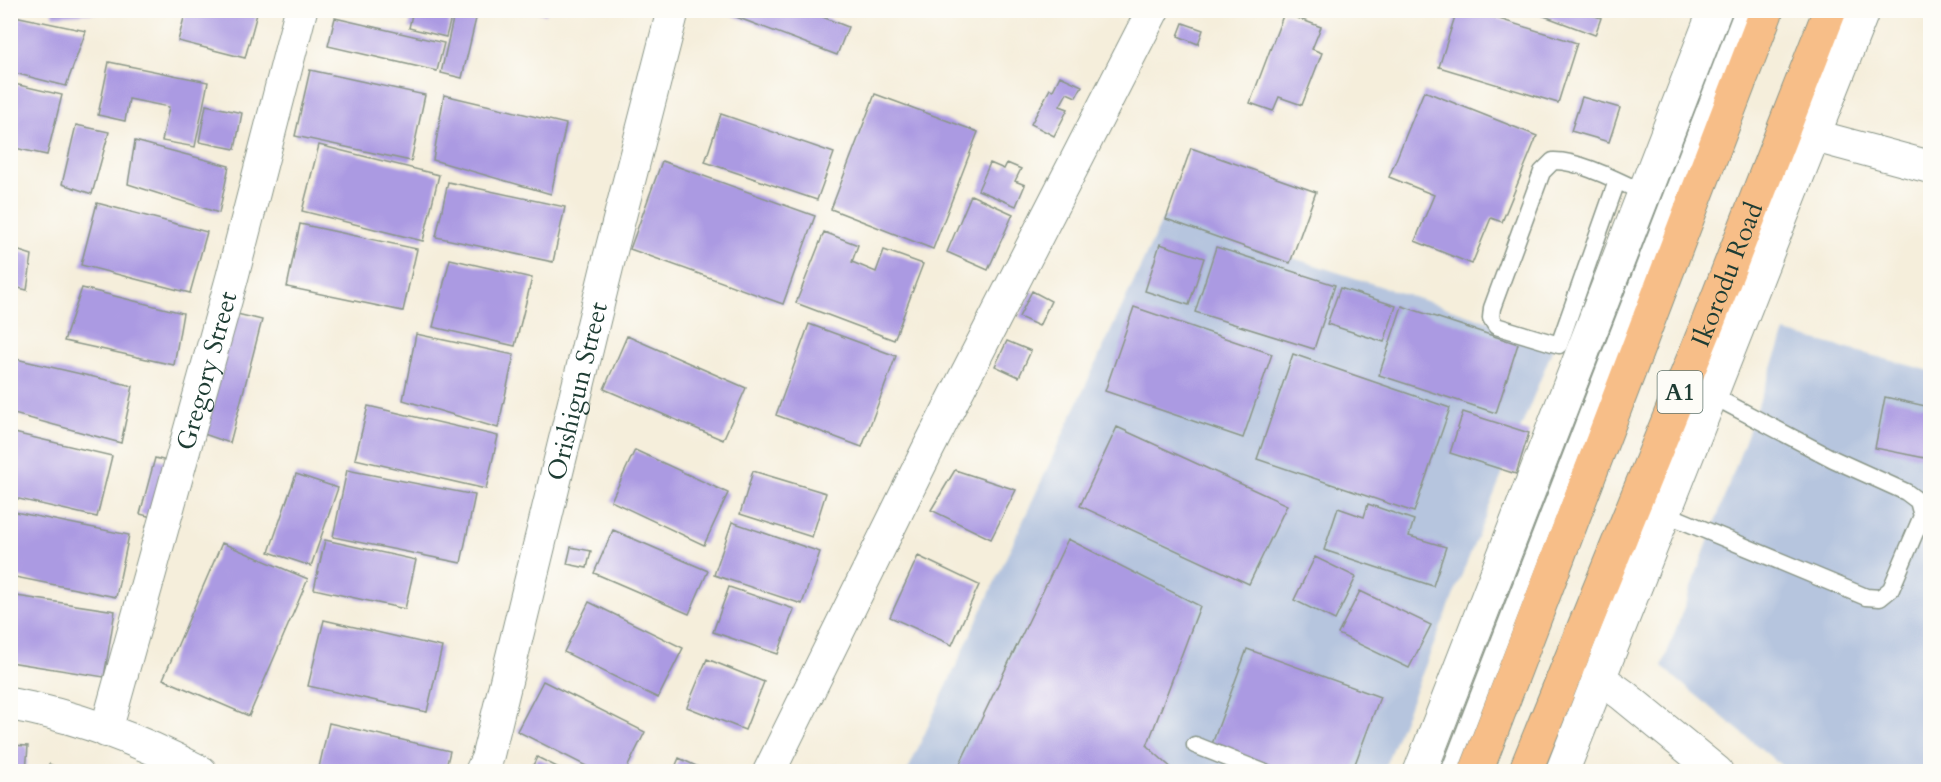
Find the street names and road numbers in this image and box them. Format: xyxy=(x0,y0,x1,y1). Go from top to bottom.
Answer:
street label: Ikorodu Road xyxy=(1683,197,1771,352)
street label: Gregory Street xyxy=(167,287,245,454)
street label: Orishigun Street xyxy=(538,298,615,484)
road number: A1 xyxy=(1658,371,1702,413)

